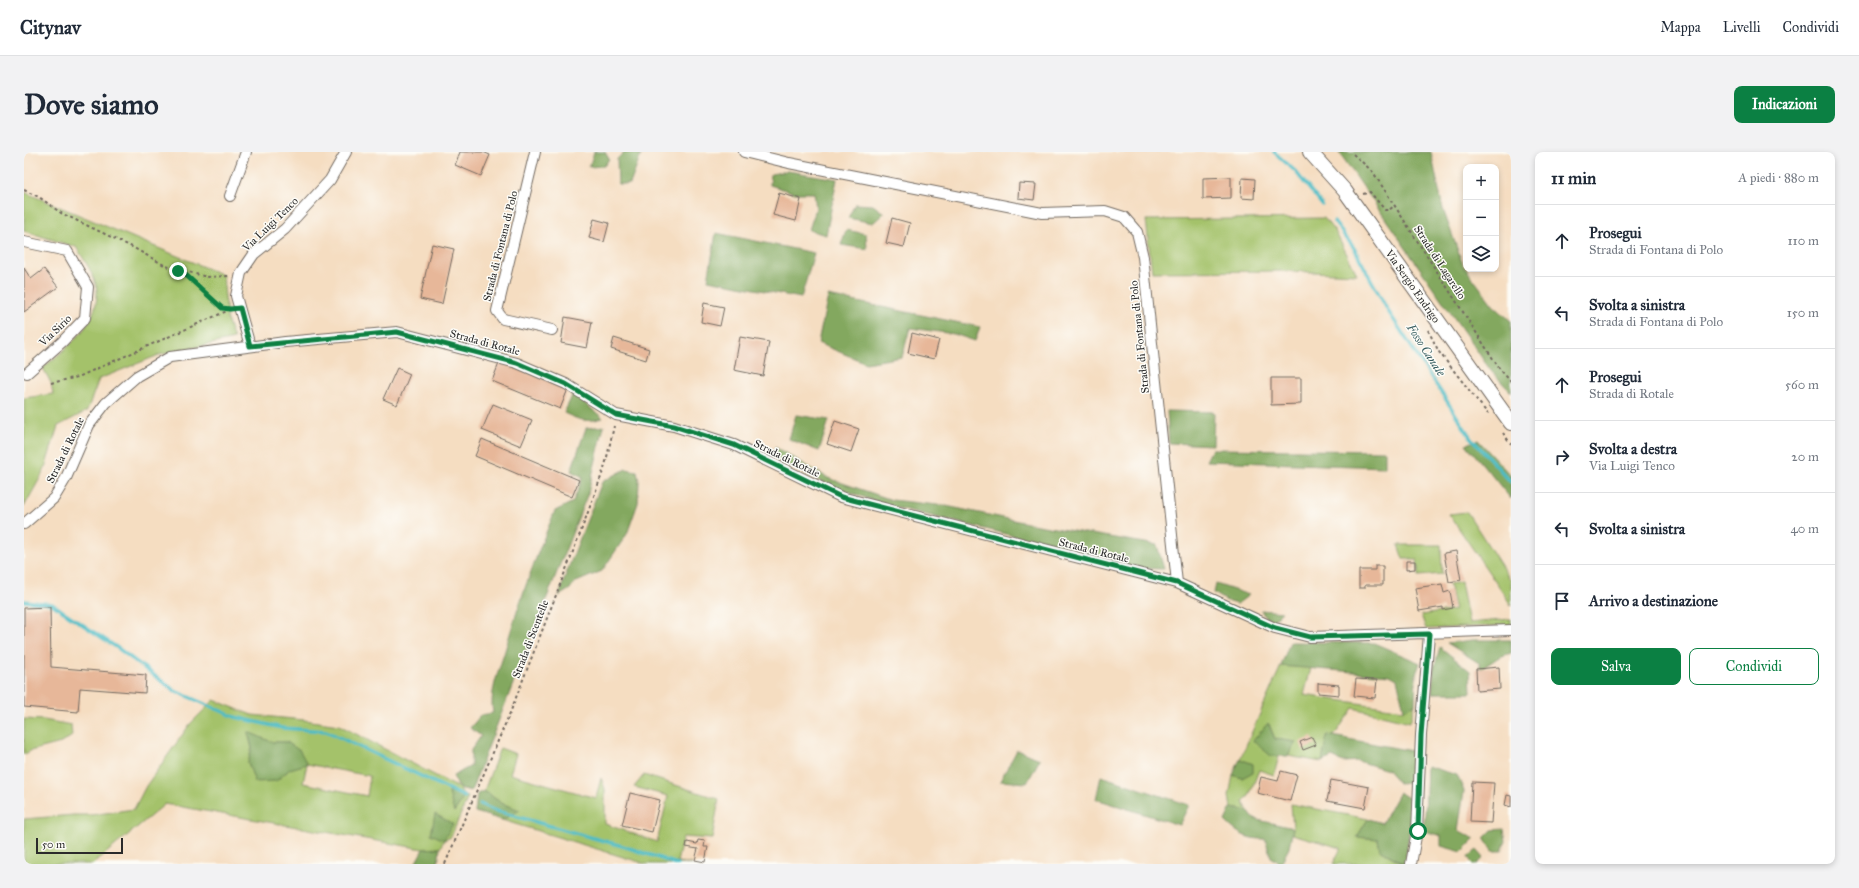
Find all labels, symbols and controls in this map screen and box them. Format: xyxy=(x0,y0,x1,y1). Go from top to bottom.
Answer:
text: Citynav xyxy=(20,16,81,39)
text: Mappa xyxy=(1660,19,1701,36)
text: Livelli xyxy=(1723,19,1761,36)
text: Condividi xyxy=(1783,19,1839,36)
button: Indicazioni xyxy=(1734,86,1835,123)
text: Dove siamo xyxy=(24,87,158,122)
map controls xyxy=(1463,164,1499,272)
button: + xyxy=(1463,164,1499,200)
text: 11 min xyxy=(1551,168,1596,189)
text: A piedi · 880 m xyxy=(1738,170,1819,186)
street label: Strada di Fontana di Polo xyxy=(480,189,521,303)
street label: Via Luigi Tenco xyxy=(239,194,301,255)
button: − xyxy=(1463,200,1499,236)
street label: Strada di Lagarello xyxy=(1411,223,1468,302)
text: Prosegui xyxy=(1589,224,1642,242)
icon: ahead xyxy=(1551,230,1573,252)
text: 110 m xyxy=(1787,233,1819,249)
button: layers xyxy=(1463,236,1499,272)
text: Strada di Fontana di Polo xyxy=(1589,242,1723,258)
street label: Via Sergio Endrigo xyxy=(1382,246,1443,326)
route end xyxy=(169,262,187,280)
street label: Strada di Fontana di Polo xyxy=(1127,279,1152,394)
text: Svolta a sinistra xyxy=(1589,296,1685,314)
icon: left xyxy=(1551,302,1573,324)
text: 150 m xyxy=(1787,305,1819,321)
street label: Via Sirio xyxy=(36,312,74,350)
text: Strada di Fontana di Polo xyxy=(1589,314,1723,330)
water label: Fosso Canale xyxy=(1403,320,1448,379)
street label: Strada di Rotale xyxy=(449,327,522,358)
text: Prosegui xyxy=(1589,368,1642,386)
icon: ahead xyxy=(1551,374,1573,396)
text: 560 m xyxy=(1785,377,1819,393)
text: Strada di Rotale xyxy=(1589,386,1674,402)
street label: Strada di Rotale xyxy=(44,415,87,485)
street label: Strada di Rotale xyxy=(752,437,822,480)
text: Svolta a destra xyxy=(1589,440,1677,458)
icon: right xyxy=(1551,446,1573,468)
text: 20 m xyxy=(1791,449,1819,465)
text: Via Luigi Tenco xyxy=(1589,458,1675,474)
icon: left xyxy=(1551,518,1573,540)
text: Svolta a sinistra xyxy=(1589,520,1685,538)
text: 40 m xyxy=(1790,521,1819,537)
street label: Strada di Rotale xyxy=(1057,535,1131,566)
icon: arrive xyxy=(1551,590,1573,612)
text: Arrivo a destinazione xyxy=(1589,592,1718,610)
street label: Strada di Scentelle xyxy=(510,598,552,680)
button: Salva xyxy=(1551,648,1681,685)
button: Condividi xyxy=(1689,648,1819,685)
route start xyxy=(1409,822,1427,840)
scale bar xyxy=(36,836,123,855)
text: 50 m xyxy=(42,838,65,851)

